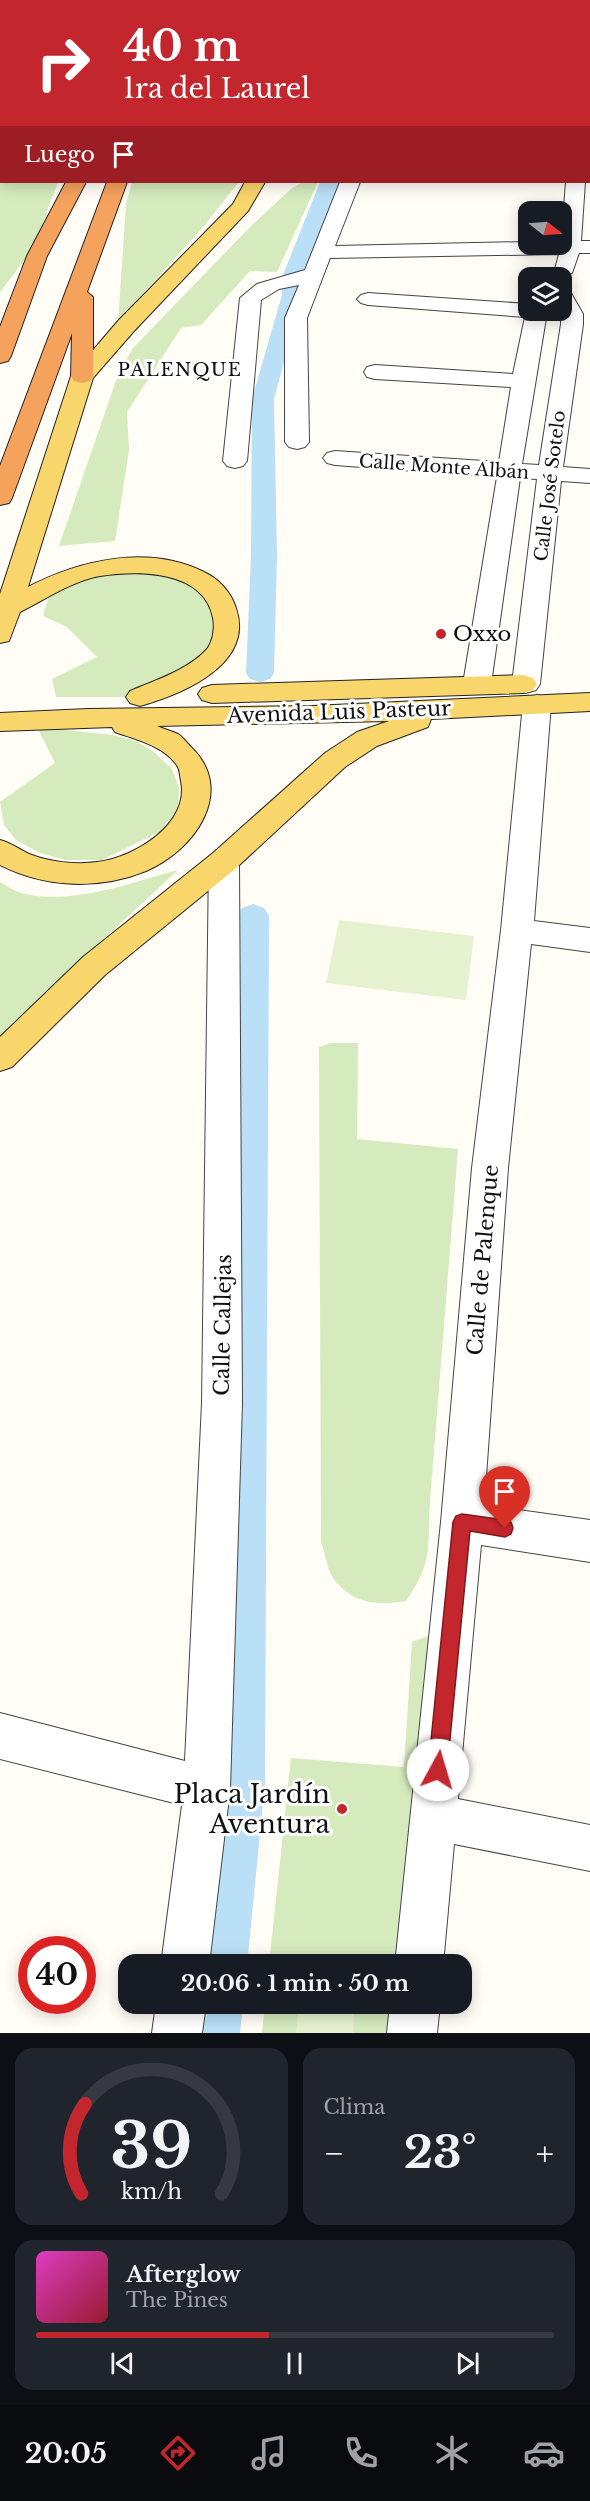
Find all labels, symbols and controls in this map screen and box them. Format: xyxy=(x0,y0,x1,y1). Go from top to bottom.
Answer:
text: 40 m xyxy=(123,20,240,72)
icon: right xyxy=(24,24,102,102)
text: 1ra del Laurel xyxy=(123,72,310,105)
icon: arrive xyxy=(107,138,140,171)
text: Luego xyxy=(24,141,95,168)
north arrow xyxy=(518,201,572,255)
map controls xyxy=(518,201,572,321)
button: layers xyxy=(518,267,572,321)
district label: PALENQUE xyxy=(118,359,242,381)
street label: Calle José Sotelo xyxy=(530,409,570,563)
street label: Calle Monte Albán xyxy=(358,450,530,484)
place label: Oxxo xyxy=(453,621,511,647)
marker: Oxxo xyxy=(434,627,448,641)
street label: Avenida Luis Pasteur xyxy=(226,695,451,729)
street label: Calle de Palenque xyxy=(462,1164,504,1356)
street label: Calle Callejas xyxy=(209,1254,237,1396)
pin xyxy=(479,1466,530,1528)
icon: arrive xyxy=(488,1475,521,1508)
position arrow xyxy=(406,1738,470,1802)
place label: Placa Jardín Aventura xyxy=(174,1778,331,1840)
marker: Placa Jardín Aventura xyxy=(335,1802,349,1816)
speed limit sign: 40 xyxy=(18,1936,96,2014)
text: 20:06 · 1 min · 50 m xyxy=(181,1970,409,1997)
text: Clima xyxy=(324,2095,385,2119)
text: 39 xyxy=(110,2107,192,2185)
text: 23° xyxy=(404,2124,477,2180)
text: − xyxy=(324,2133,344,2174)
text: + xyxy=(536,2133,554,2174)
text: km/h xyxy=(121,2178,182,2205)
text: Afterglow xyxy=(126,2261,241,2288)
text: The Pines xyxy=(126,2288,228,2312)
icon: previous xyxy=(106,2347,139,2380)
icon: pause xyxy=(278,2347,311,2380)
icon: next xyxy=(451,2347,484,2380)
icon: directions xyxy=(157,2432,199,2474)
icon: music xyxy=(248,2432,290,2474)
icon: phone xyxy=(340,2432,382,2474)
icon: climate xyxy=(431,2432,473,2474)
icon: car xyxy=(523,2432,565,2474)
text: 20:05 xyxy=(25,2437,107,2470)

